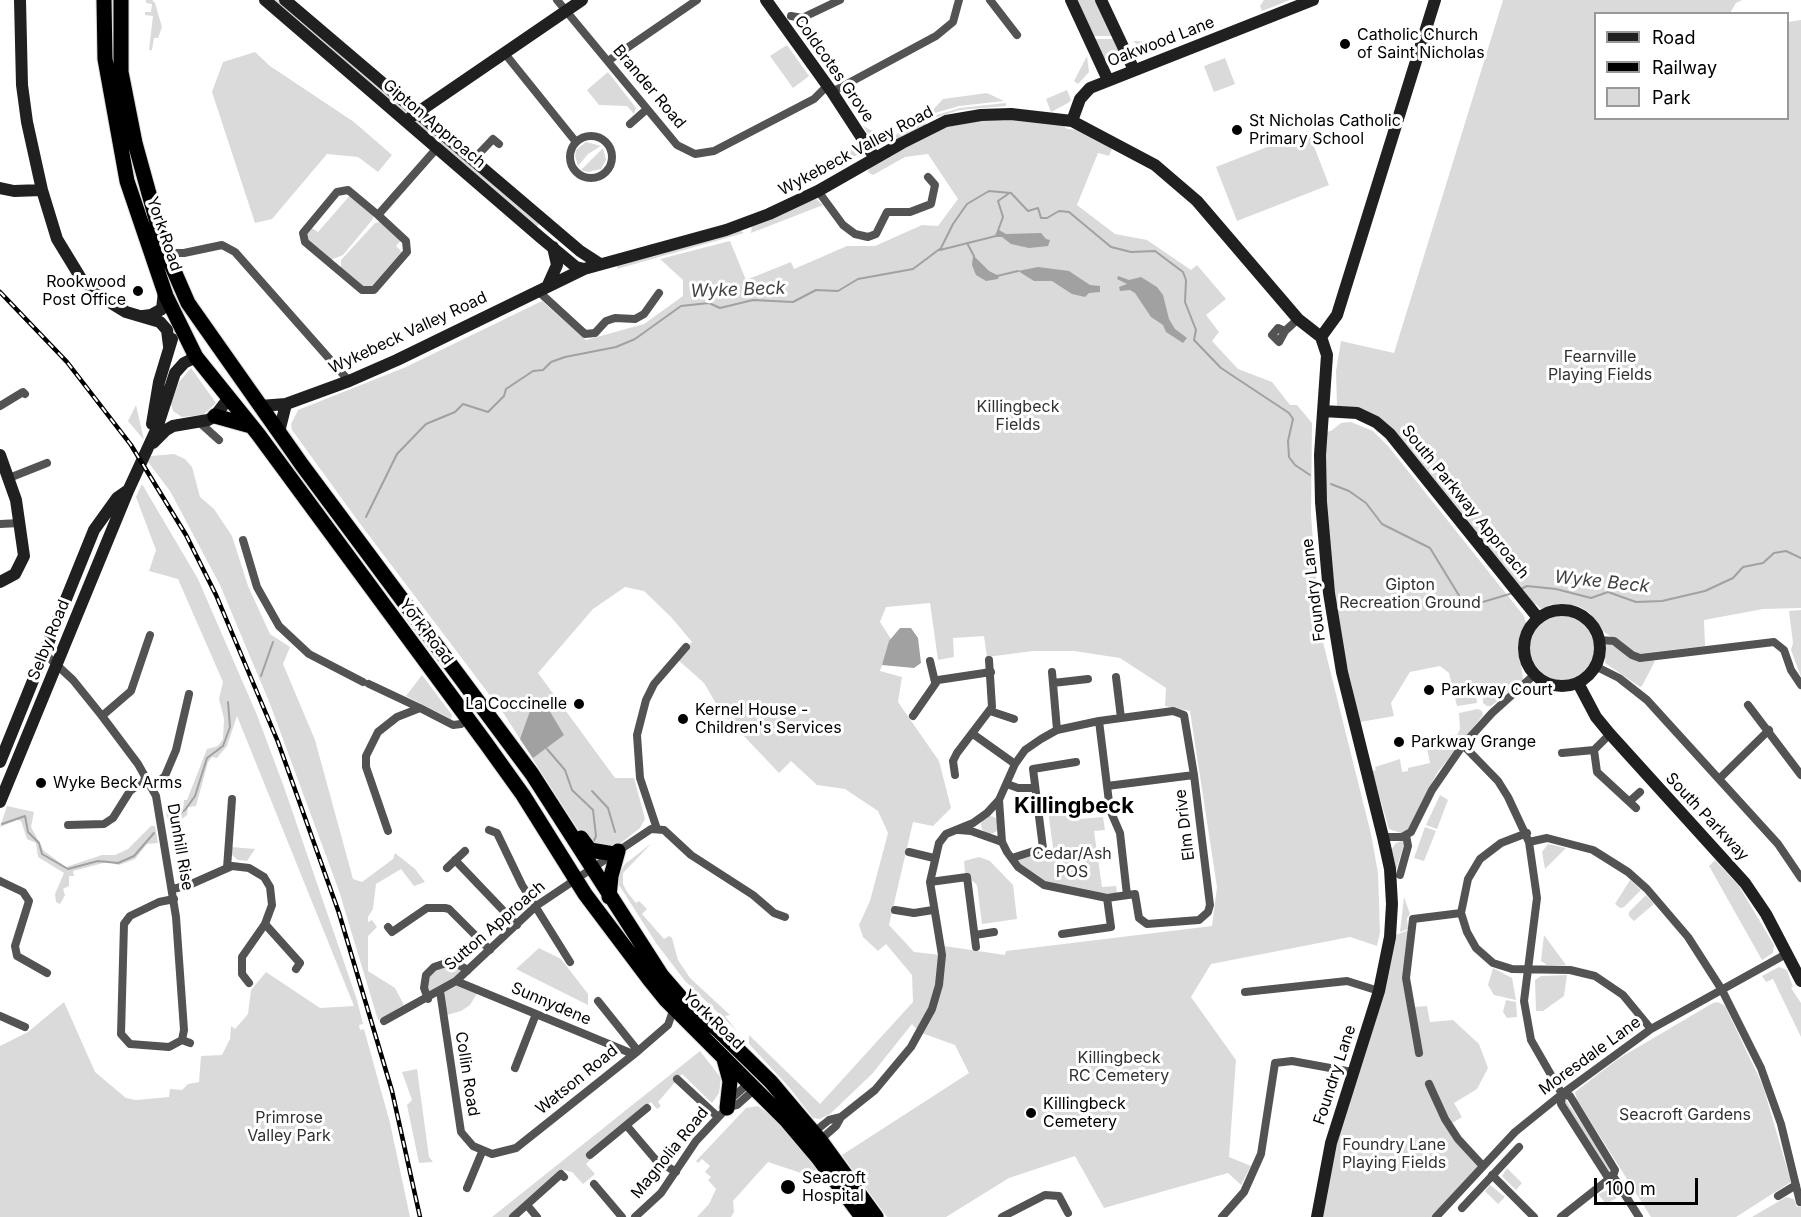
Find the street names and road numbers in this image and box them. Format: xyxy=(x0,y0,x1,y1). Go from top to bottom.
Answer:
street label: Coldcotes Grove xyxy=(790,12,878,126)
street label: Oakwood Lane xyxy=(1105,13,1217,71)
street label: Brander Road xyxy=(608,41,690,133)
street label: Gipton Approach xyxy=(379,76,489,172)
street label: Wykebeck Valley Road xyxy=(775,102,937,200)
street label: York Road xyxy=(142,194,186,274)
street label: Wykebeck Valley Road xyxy=(326,288,490,378)
street label: South Parkway Approach xyxy=(1397,421,1533,583)
street label: Foundry Lane xyxy=(1298,537,1330,643)
street label: York Road xyxy=(395,595,457,669)
street label: Selby Road xyxy=(24,597,74,683)
street label: South Parkway xyxy=(1661,769,1753,865)
street label: Elm Drive xyxy=(1171,788,1199,862)
street label: Dunhill Rise xyxy=(163,802,197,892)
street label: Sutton Approach xyxy=(441,877,549,975)
street label: Sunnydene xyxy=(508,979,594,1029)
street label: York Road xyxy=(679,986,747,1054)
street label: Moresdale Lane xyxy=(1535,1013,1645,1099)
street label: Foundry Lane xyxy=(1310,1023,1360,1127)
street label: Collin Road xyxy=(451,1030,483,1118)
street label: Watson Road xyxy=(532,1041,622,1119)
street label: Magnolia Road xyxy=(627,1103,713,1203)

